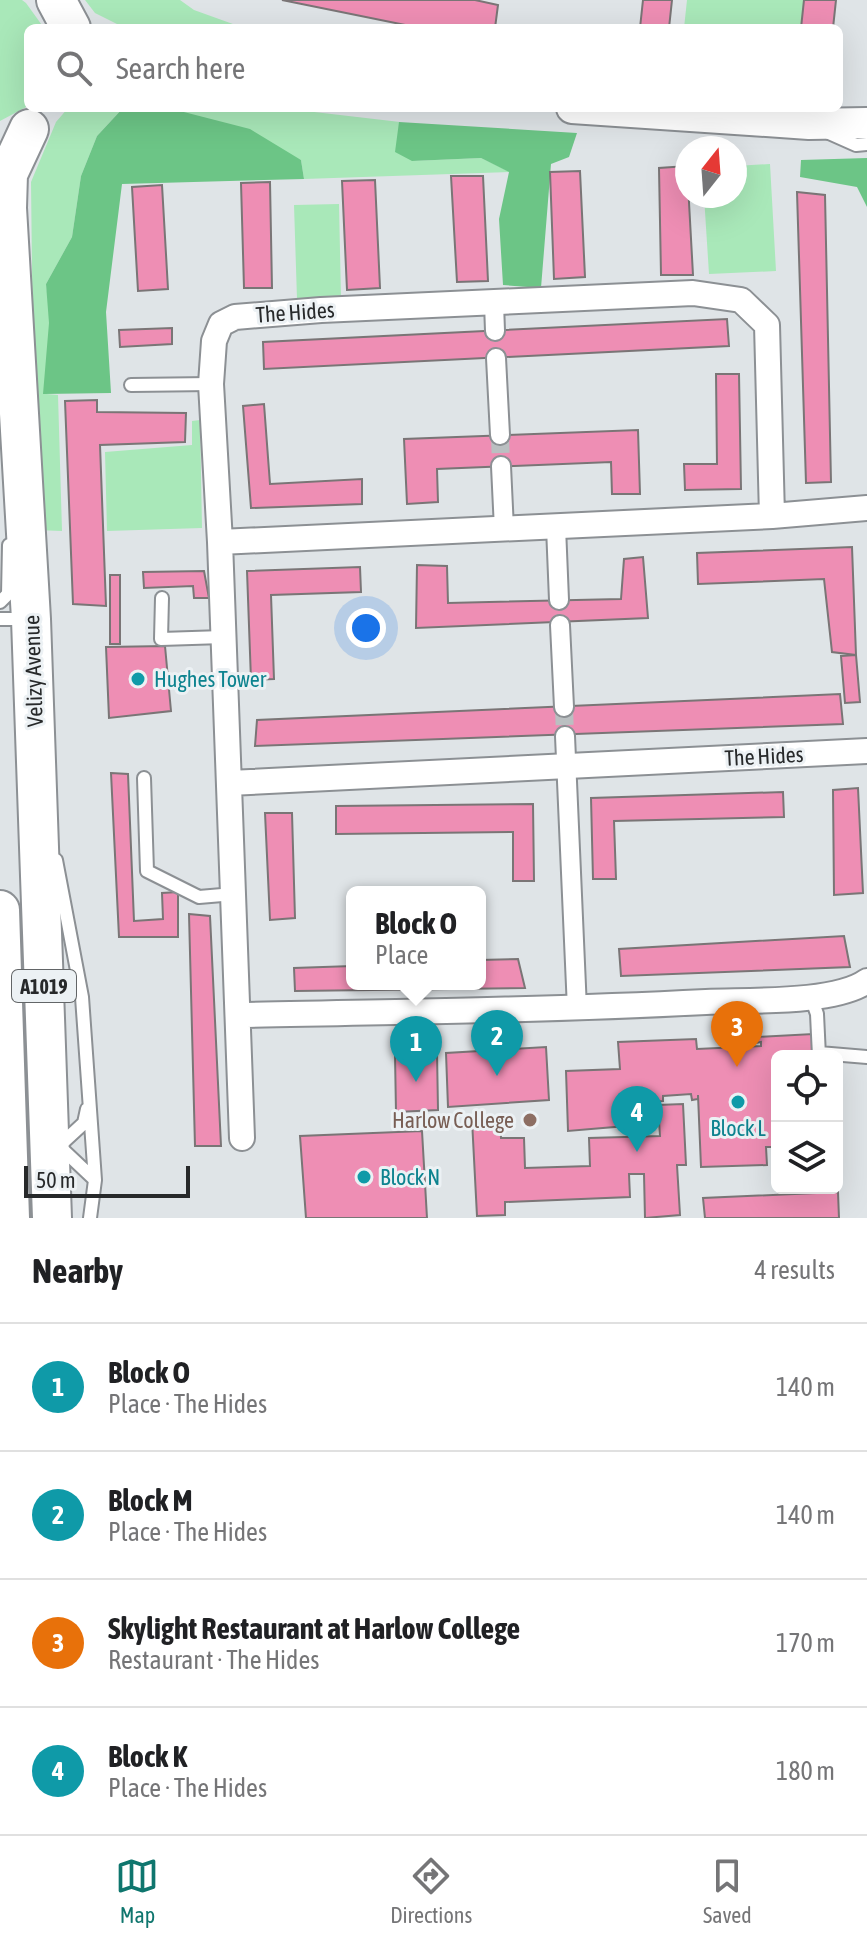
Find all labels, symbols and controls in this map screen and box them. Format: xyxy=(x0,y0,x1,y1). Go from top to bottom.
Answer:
search box xyxy=(24,24,843,112)
icon: search xyxy=(52,46,96,90)
text: Search here xyxy=(116,51,245,85)
north arrow xyxy=(675,136,747,208)
street label: The Hides xyxy=(255,296,335,328)
your location xyxy=(346,608,386,648)
street label: Velizy Avenue xyxy=(18,615,48,727)
place label: Hughes Tower xyxy=(154,666,267,692)
marker: Hughes Tower xyxy=(129,670,147,688)
street label: The Hides xyxy=(724,741,804,771)
popup xyxy=(346,886,486,990)
text: Block O xyxy=(375,906,457,940)
text: Place xyxy=(375,940,428,970)
road number: A1019 xyxy=(12,970,76,1002)
pin: 3 xyxy=(711,1001,763,1067)
pin: 2 xyxy=(471,1010,523,1076)
pin: 1 xyxy=(390,1016,442,1082)
map controls xyxy=(771,1050,843,1194)
button: locate xyxy=(771,1050,843,1122)
pin: 4 xyxy=(611,1086,663,1152)
marker: Block L xyxy=(729,1093,747,1111)
place label: Harlow College xyxy=(392,1107,514,1133)
marker: Harlow College xyxy=(521,1111,539,1129)
place label: Block L xyxy=(710,1115,766,1141)
button: layers xyxy=(771,1122,843,1194)
scale bar xyxy=(24,1162,190,1198)
place label: Block N xyxy=(380,1164,440,1190)
text: 50 m xyxy=(36,1167,76,1193)
marker: Block N xyxy=(355,1168,373,1186)
text: Nearby xyxy=(32,1251,123,1290)
text: 4 results xyxy=(754,1255,835,1285)
text: Block O xyxy=(108,1355,190,1389)
text: 1 xyxy=(52,1372,64,1402)
text: 140 m xyxy=(776,1372,835,1402)
text: Place · The Hides xyxy=(108,1389,267,1419)
text: Block M xyxy=(108,1483,192,1517)
text: 2 xyxy=(52,1500,64,1530)
text: 140 m xyxy=(776,1500,835,1530)
text: Place · The Hides xyxy=(108,1517,267,1547)
text: Skylight Restaurant at Harlow College xyxy=(108,1611,520,1645)
text: 3 xyxy=(52,1628,64,1658)
text: 170 m xyxy=(776,1628,835,1658)
text: Restaurant · The Hides xyxy=(108,1645,319,1675)
text: Block K xyxy=(108,1739,187,1773)
text: 4 xyxy=(52,1756,64,1786)
text: 180 m xyxy=(776,1756,835,1786)
text: Place · The Hides xyxy=(108,1773,267,1803)
tab: Map xyxy=(115,1854,159,1928)
tab: Directions xyxy=(390,1854,472,1928)
tab: Saved xyxy=(703,1854,752,1928)

